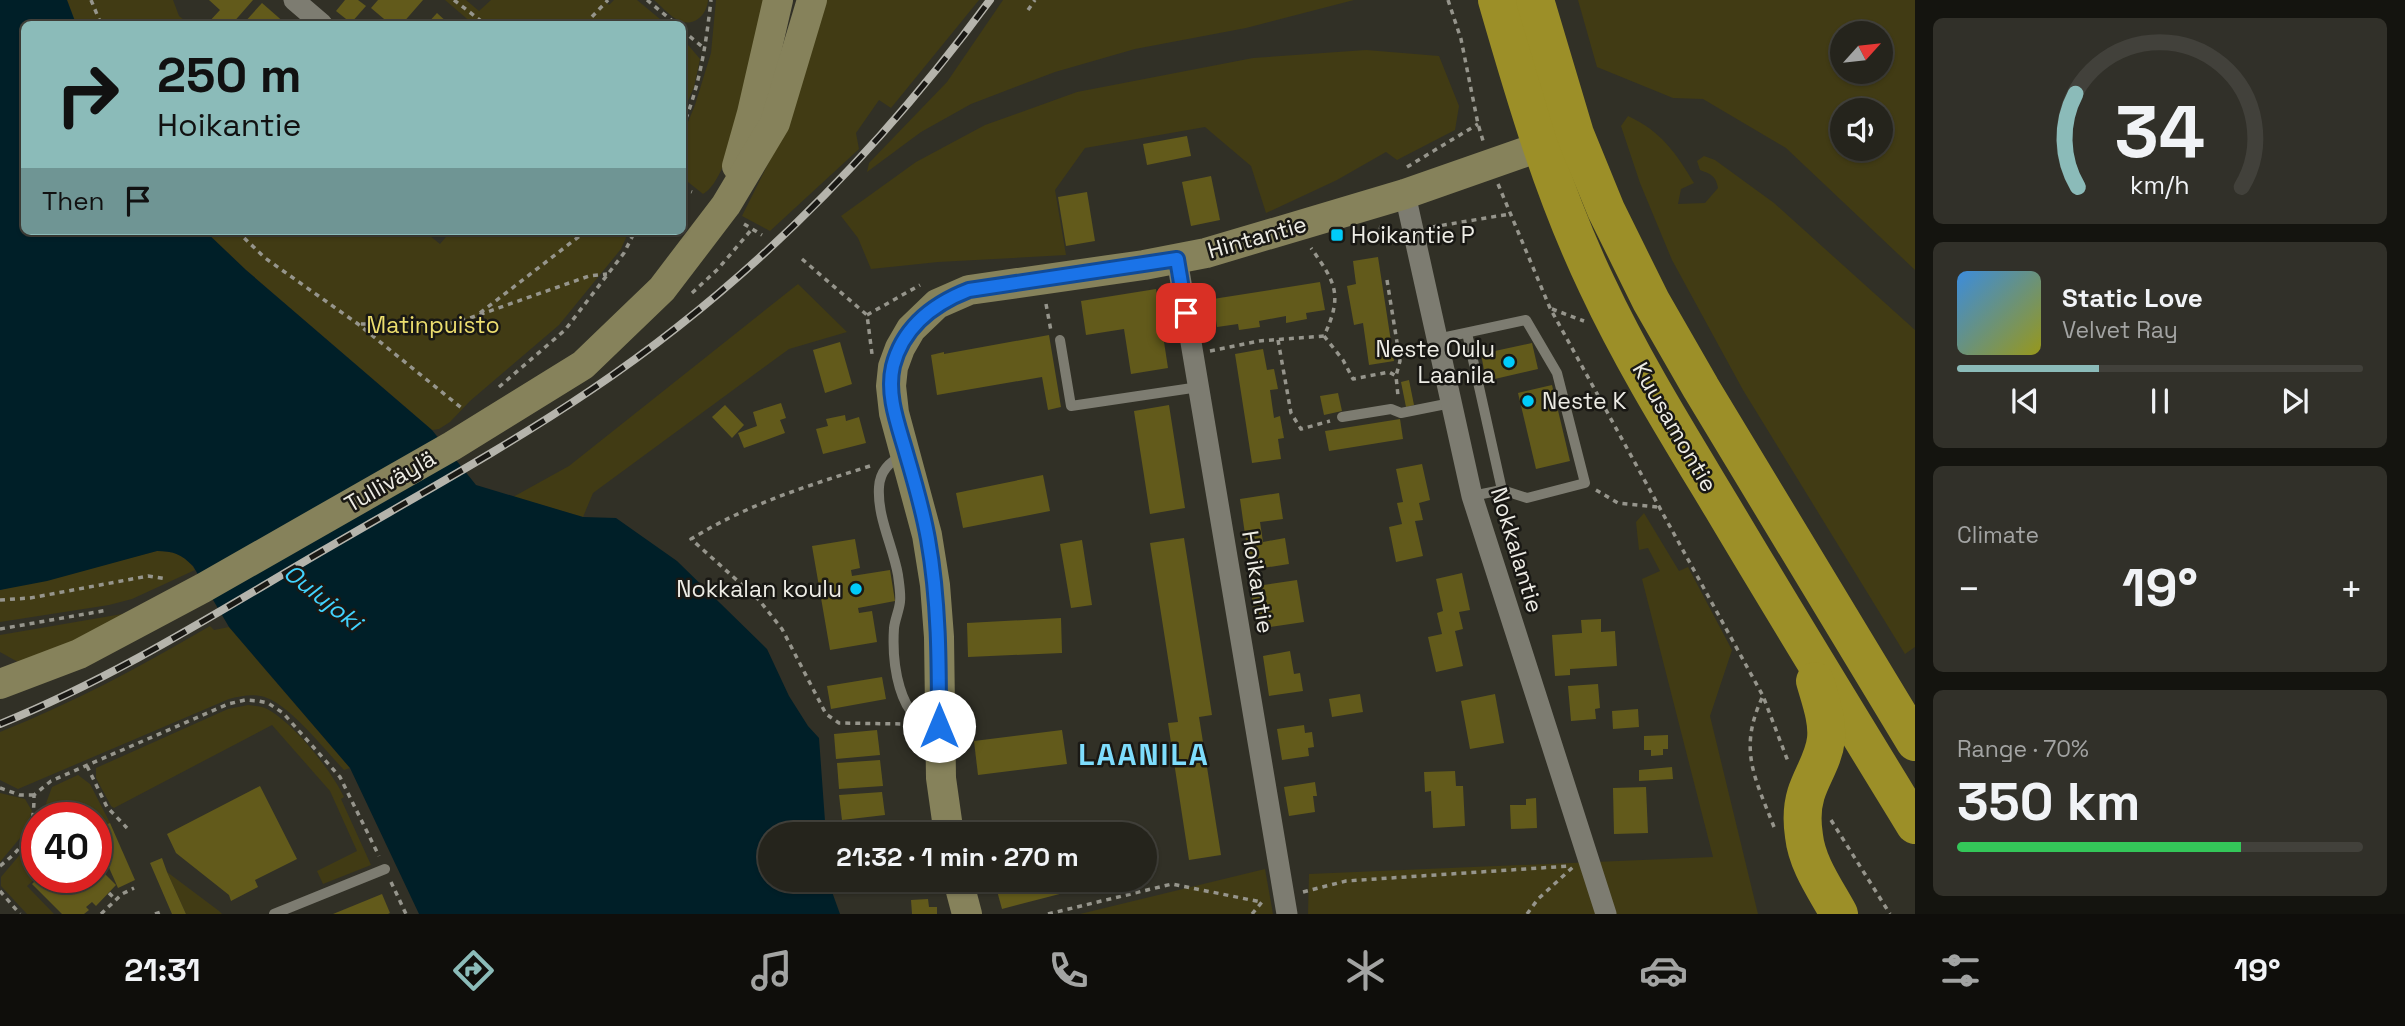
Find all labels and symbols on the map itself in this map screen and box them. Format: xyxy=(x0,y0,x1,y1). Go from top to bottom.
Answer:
north arrow xyxy=(1830,21,1894,84)
street label: Hintantie xyxy=(1204,209,1310,265)
place label: Hoikantie P xyxy=(1351,220,1475,250)
marker: Hoikantie P xyxy=(1329,227,1345,243)
pin xyxy=(1156,283,1216,343)
park label: Matinpuisto xyxy=(366,310,500,340)
place label: Neste Oulu Laanila xyxy=(1375,334,1495,390)
marker: Neste Oulu Laanila xyxy=(1501,354,1517,370)
street label: Kuusamontie xyxy=(1626,357,1724,497)
place label: Neste K xyxy=(1542,386,1626,416)
marker: Neste K xyxy=(1520,393,1536,409)
street label: Tulliväylä xyxy=(339,443,441,519)
street label: Nokkalantie xyxy=(1484,484,1550,616)
street label: Hoikantie xyxy=(1235,528,1281,636)
water label: Oulujoki xyxy=(278,557,371,639)
place label: Nokkalan koulu xyxy=(676,574,842,604)
marker: Nokkalan koulu xyxy=(848,581,864,597)
position arrow xyxy=(902,689,976,763)
district label: LAANILA xyxy=(1078,735,1210,774)
speed limit sign: 40 xyxy=(21,802,112,893)

